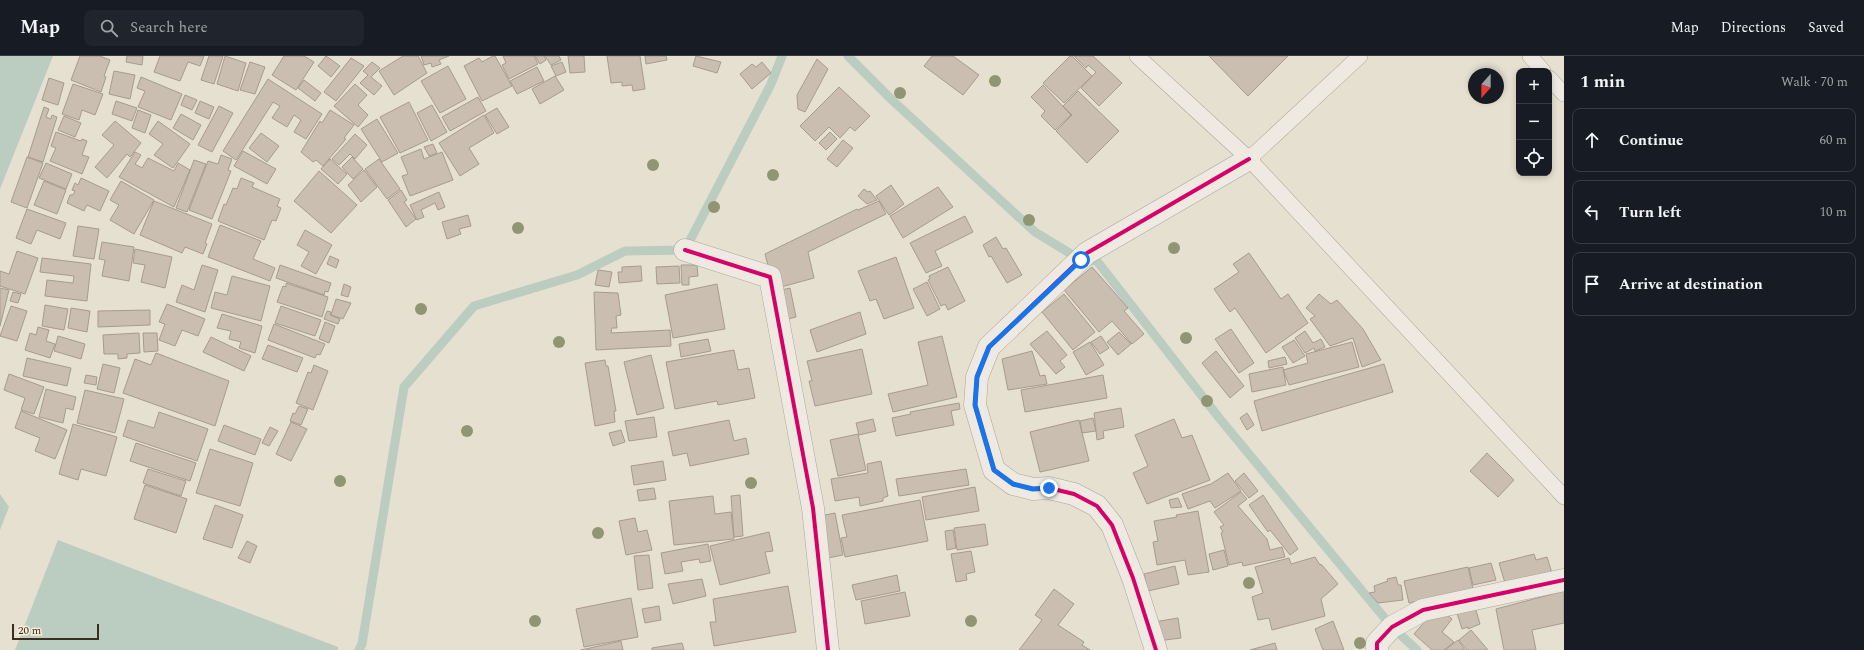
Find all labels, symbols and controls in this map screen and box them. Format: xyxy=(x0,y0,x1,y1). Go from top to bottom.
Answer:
search box xyxy=(84,10,364,46)
text: Map xyxy=(20,13,60,42)
text: Search here xyxy=(130,16,208,39)
icon: search xyxy=(98,17,120,39)
text: Map xyxy=(1671,17,1699,38)
text: Directions xyxy=(1721,17,1786,38)
text: Saved xyxy=(1808,17,1844,38)
north arrow xyxy=(1468,68,1504,104)
map controls xyxy=(1516,68,1552,176)
button: + xyxy=(1516,68,1552,104)
text: 1 min xyxy=(1580,69,1625,95)
text: Walk · 70 m xyxy=(1781,72,1848,92)
button: − xyxy=(1516,104,1552,140)
icon: ahead xyxy=(1581,129,1603,151)
text: Continue xyxy=(1619,129,1684,152)
text: 60 m xyxy=(1820,130,1847,150)
button: locate xyxy=(1516,140,1552,176)
icon: left xyxy=(1581,201,1603,223)
text: Turn left xyxy=(1619,201,1681,224)
text: 10 m xyxy=(1820,202,1847,222)
route start xyxy=(1072,251,1090,269)
icon: arrive xyxy=(1581,273,1603,295)
text: Arrive at destination xyxy=(1619,273,1763,296)
route end xyxy=(1040,479,1058,497)
scale bar xyxy=(12,622,99,641)
text: 20 m xyxy=(18,622,41,639)

